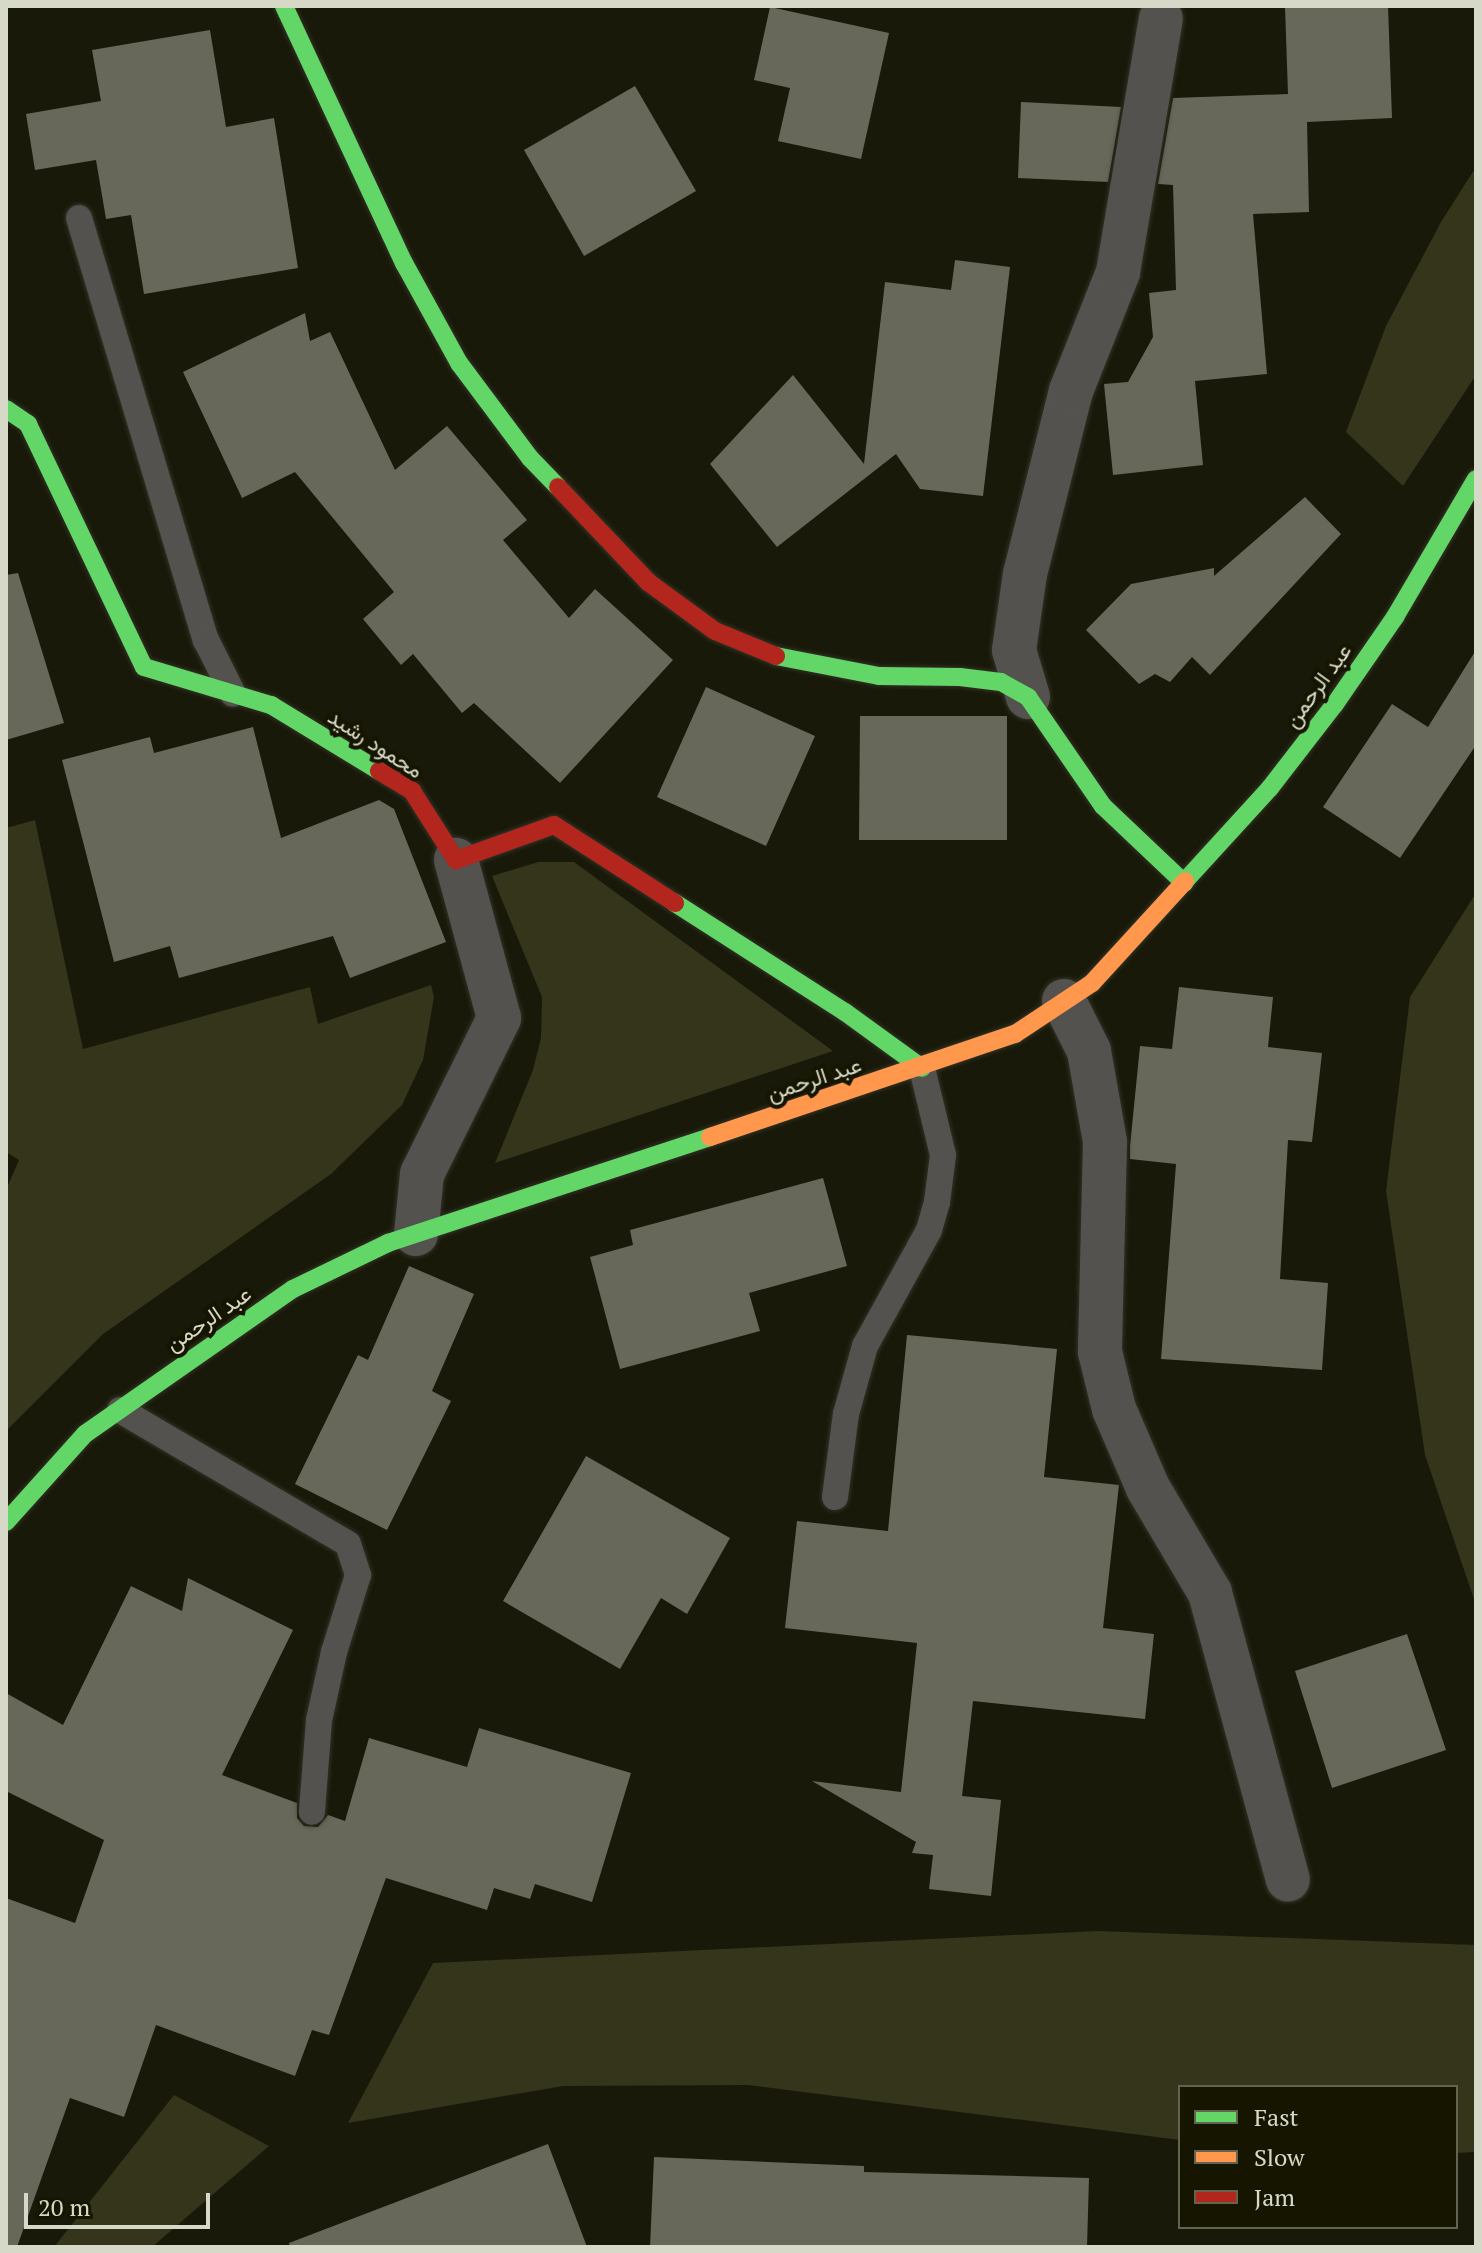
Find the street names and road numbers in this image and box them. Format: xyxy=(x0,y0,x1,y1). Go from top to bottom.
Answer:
street label: عبد الرحمن xyxy=(1278,638,1356,732)
street label: محمود رشيد xyxy=(324,703,428,783)
street label: عبد الرحمن xyxy=(764,1050,864,1106)
street label: عبد الرحمن xyxy=(160,1280,256,1356)

